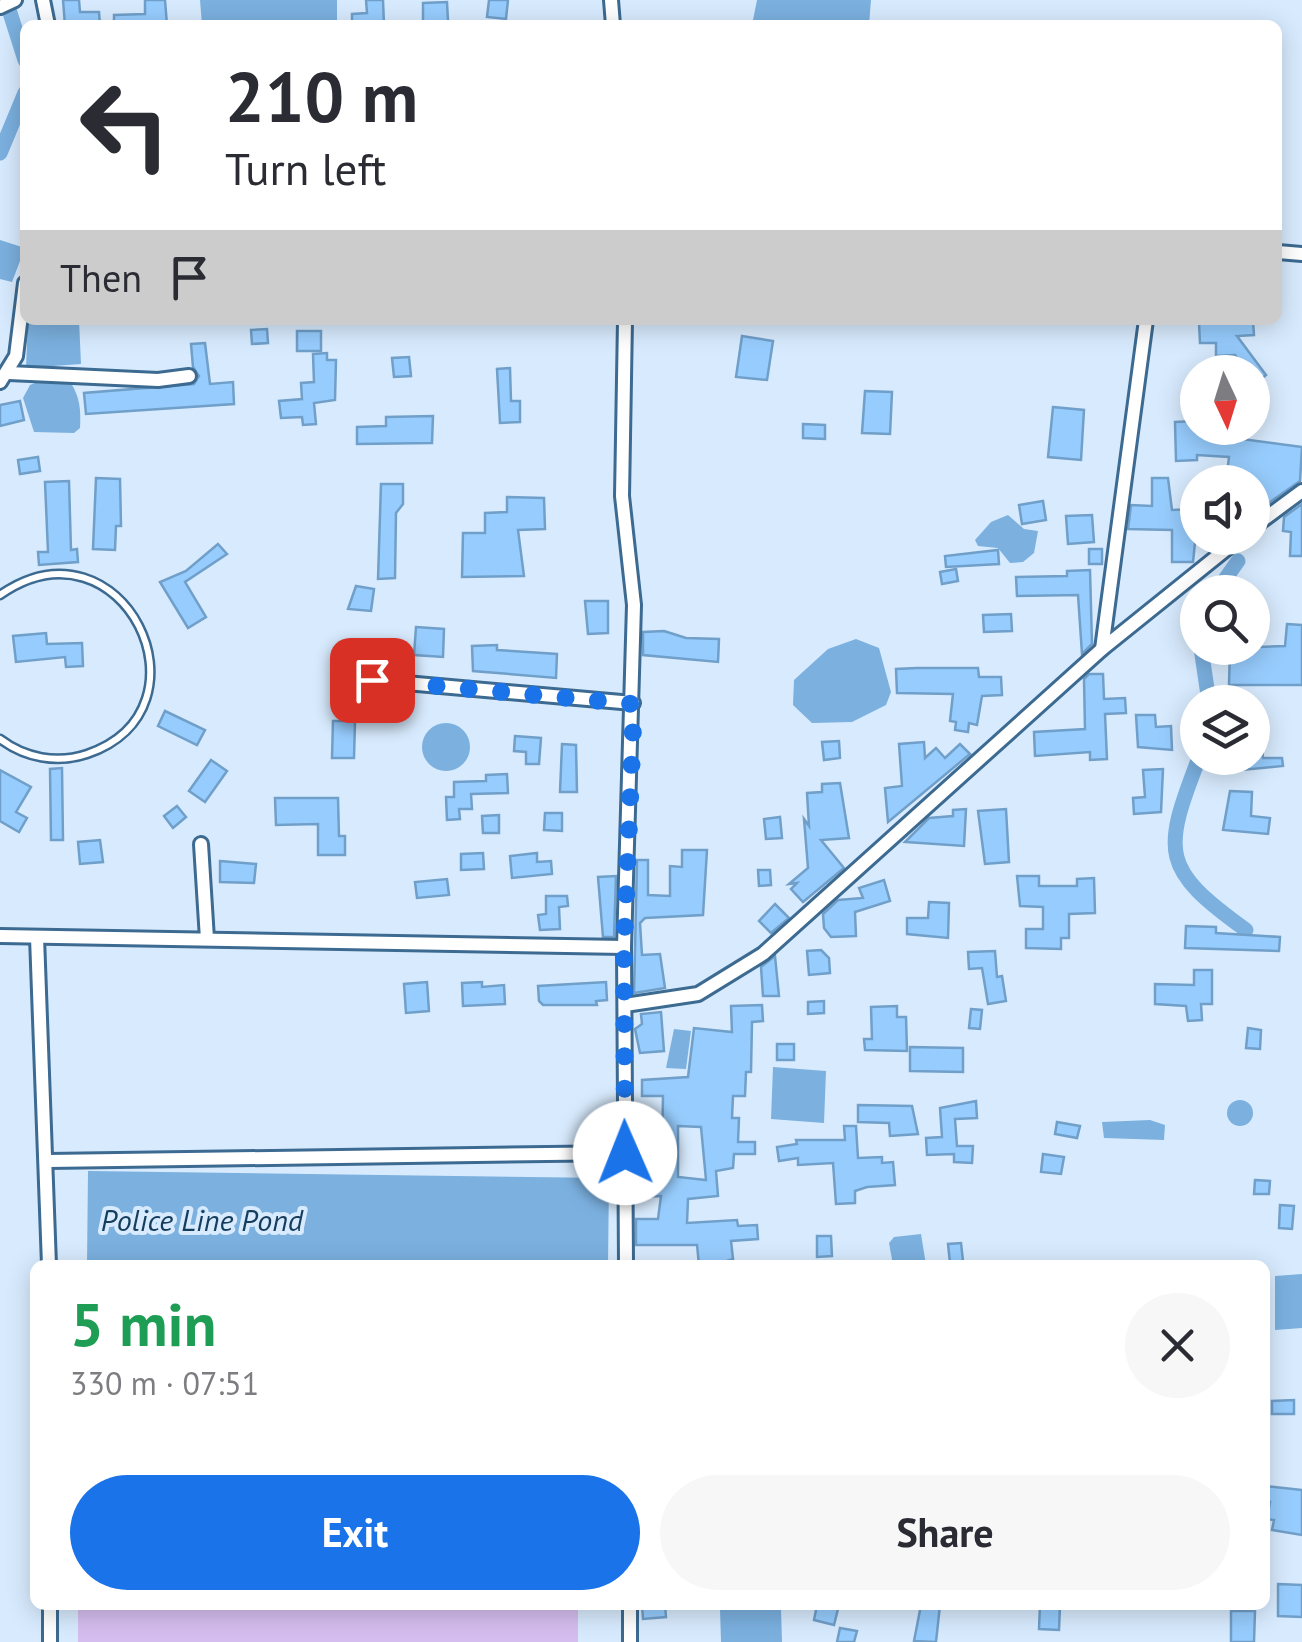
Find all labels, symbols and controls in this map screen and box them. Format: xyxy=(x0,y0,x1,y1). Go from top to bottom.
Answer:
text: 210 m xyxy=(225,51,418,141)
icon: left xyxy=(60,60,190,190)
text: Turn left xyxy=(225,139,386,197)
icon: arrive xyxy=(162,250,217,305)
text: Then xyxy=(60,253,142,302)
north arrow xyxy=(1180,355,1270,445)
map controls xyxy=(1180,355,1270,775)
button: sound xyxy=(1180,465,1270,555)
button: search xyxy=(1180,575,1270,665)
pin xyxy=(330,638,415,723)
icon: arrive xyxy=(345,653,400,708)
button: layers xyxy=(1180,685,1270,775)
position arrow xyxy=(573,1101,677,1205)
water label: Police Line Pond xyxy=(101,1200,304,1239)
text: 5 min xyxy=(70,1285,216,1363)
button: close xyxy=(1125,1293,1230,1398)
text: 330 m · 07:51 xyxy=(70,1362,259,1404)
button: Exit xyxy=(70,1475,640,1590)
button: Share xyxy=(660,1475,1230,1590)

